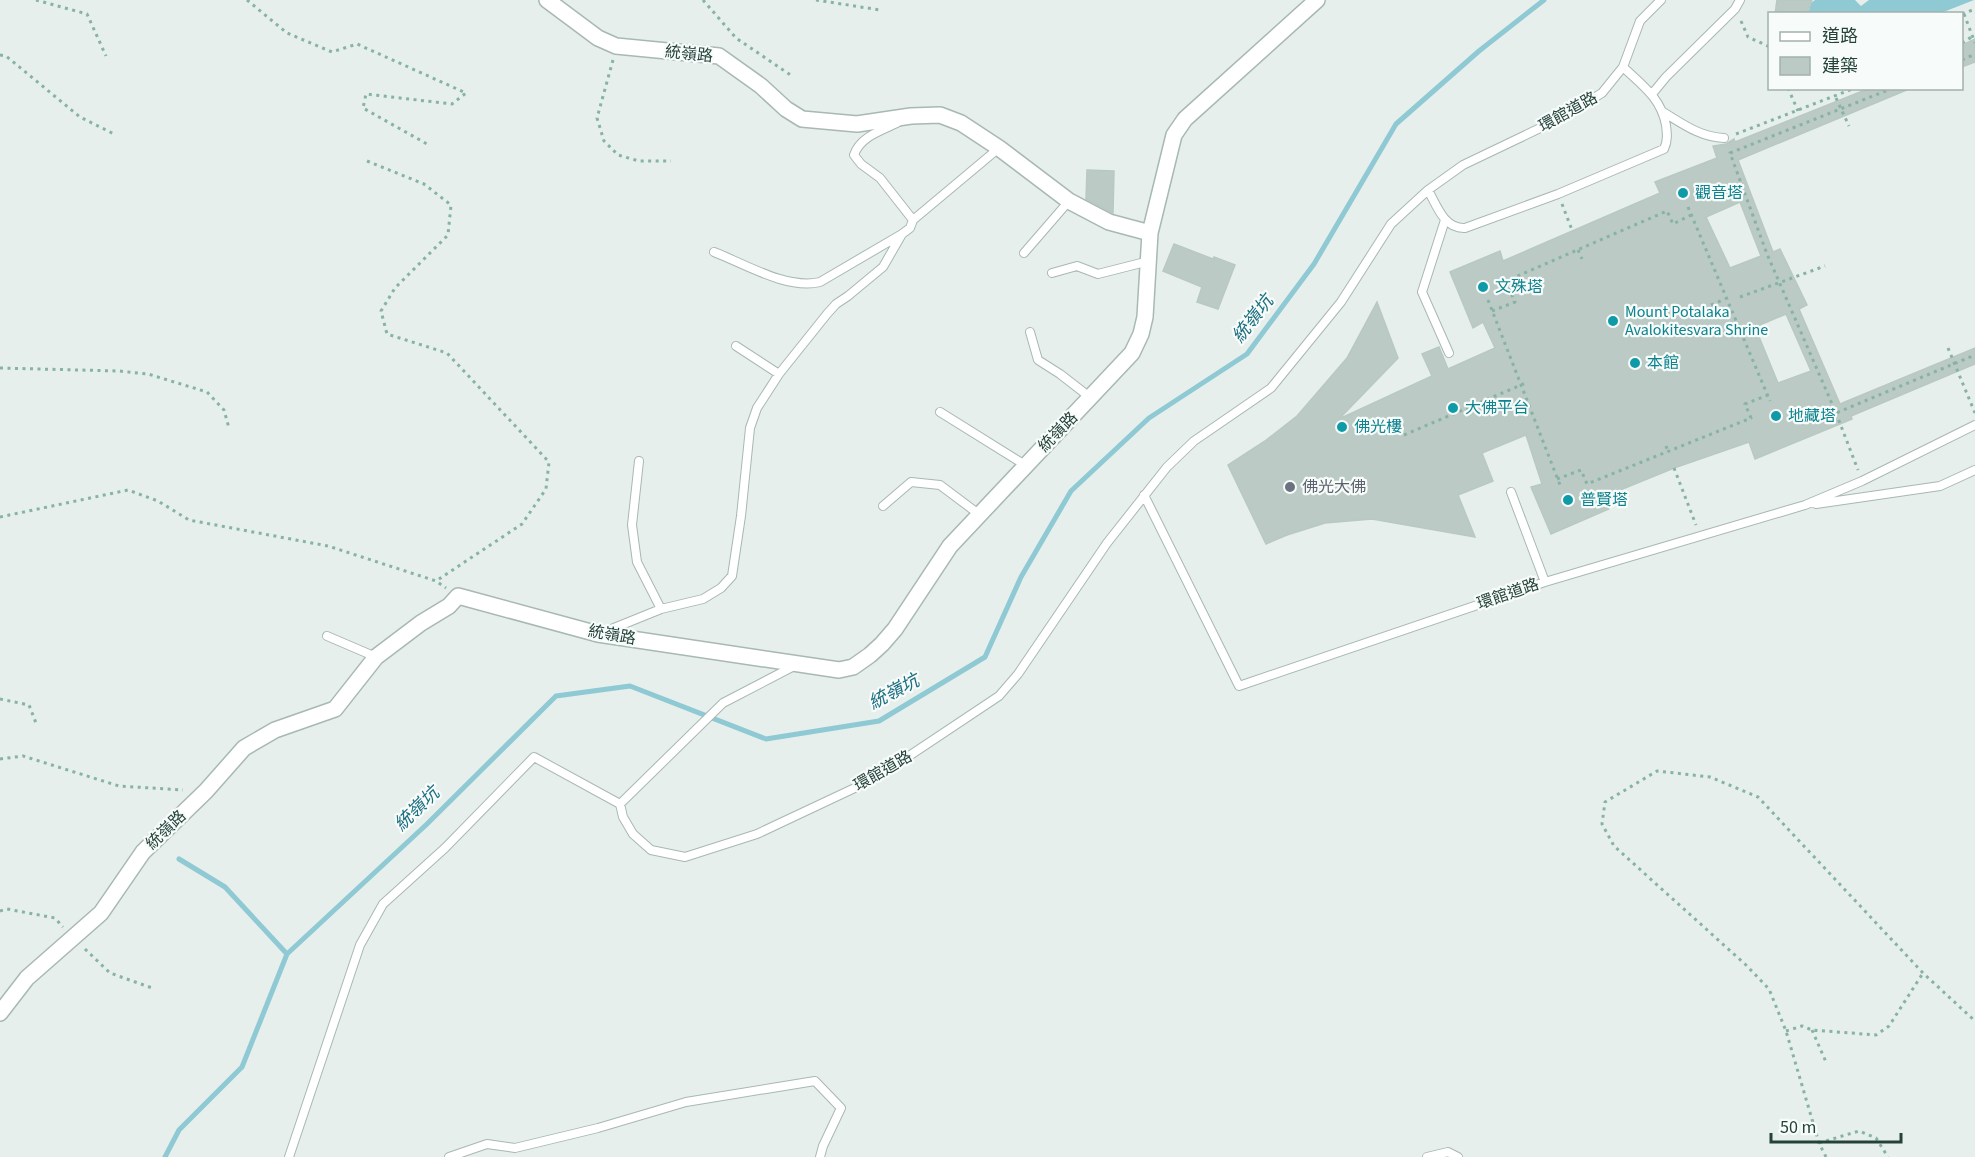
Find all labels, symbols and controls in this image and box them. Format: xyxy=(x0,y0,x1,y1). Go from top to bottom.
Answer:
legend xyxy=(1768,12,1963,90)
text: 道路 xyxy=(1822,24,1858,49)
street label: 統嶺路 xyxy=(664,41,714,67)
text: 建築 xyxy=(1822,54,1858,79)
street label: 環館道路 xyxy=(1535,87,1601,137)
place label: 觀音塔 xyxy=(1695,182,1743,204)
marker: 觀音塔 xyxy=(1676,186,1690,200)
place label: 文殊塔 xyxy=(1495,276,1543,298)
marker: 文殊塔 xyxy=(1476,280,1490,294)
water label: 統嶺坑 xyxy=(1227,288,1281,348)
place label: Mount Potalaka Avalokitesvara Shrine xyxy=(1625,301,1768,341)
marker: Mount Potalaka Avalokitesvara Shrine xyxy=(1606,314,1620,328)
place label: 本館 xyxy=(1647,352,1679,374)
marker: 本館 xyxy=(1628,356,1642,370)
place label: 大佛平台 xyxy=(1465,397,1529,419)
marker: 大佛平台 xyxy=(1446,401,1460,415)
place label: 地藏塔 xyxy=(1788,405,1836,427)
street label: 統嶺路 xyxy=(1033,407,1083,457)
marker: 地藏塔 xyxy=(1769,409,1783,423)
place label: 佛光樓 xyxy=(1354,416,1402,438)
marker: 佛光樓 xyxy=(1335,420,1349,434)
place label: 佛光大佛 xyxy=(1302,476,1366,498)
marker: 佛光大佛 xyxy=(1283,480,1297,494)
place label: 普賢塔 xyxy=(1580,489,1628,511)
marker: 普賢塔 xyxy=(1561,493,1575,507)
street label: 環館道路 xyxy=(1474,573,1542,615)
street label: 統嶺路 xyxy=(586,620,638,650)
water label: 統嶺坑 xyxy=(864,667,926,716)
street label: 環館道路 xyxy=(850,745,916,797)
water label: 統嶺坑 xyxy=(389,779,447,837)
street label: 統嶺路 xyxy=(141,805,191,855)
scale bar xyxy=(1771,1106,1902,1144)
text: 50 m xyxy=(1780,1115,1816,1140)

